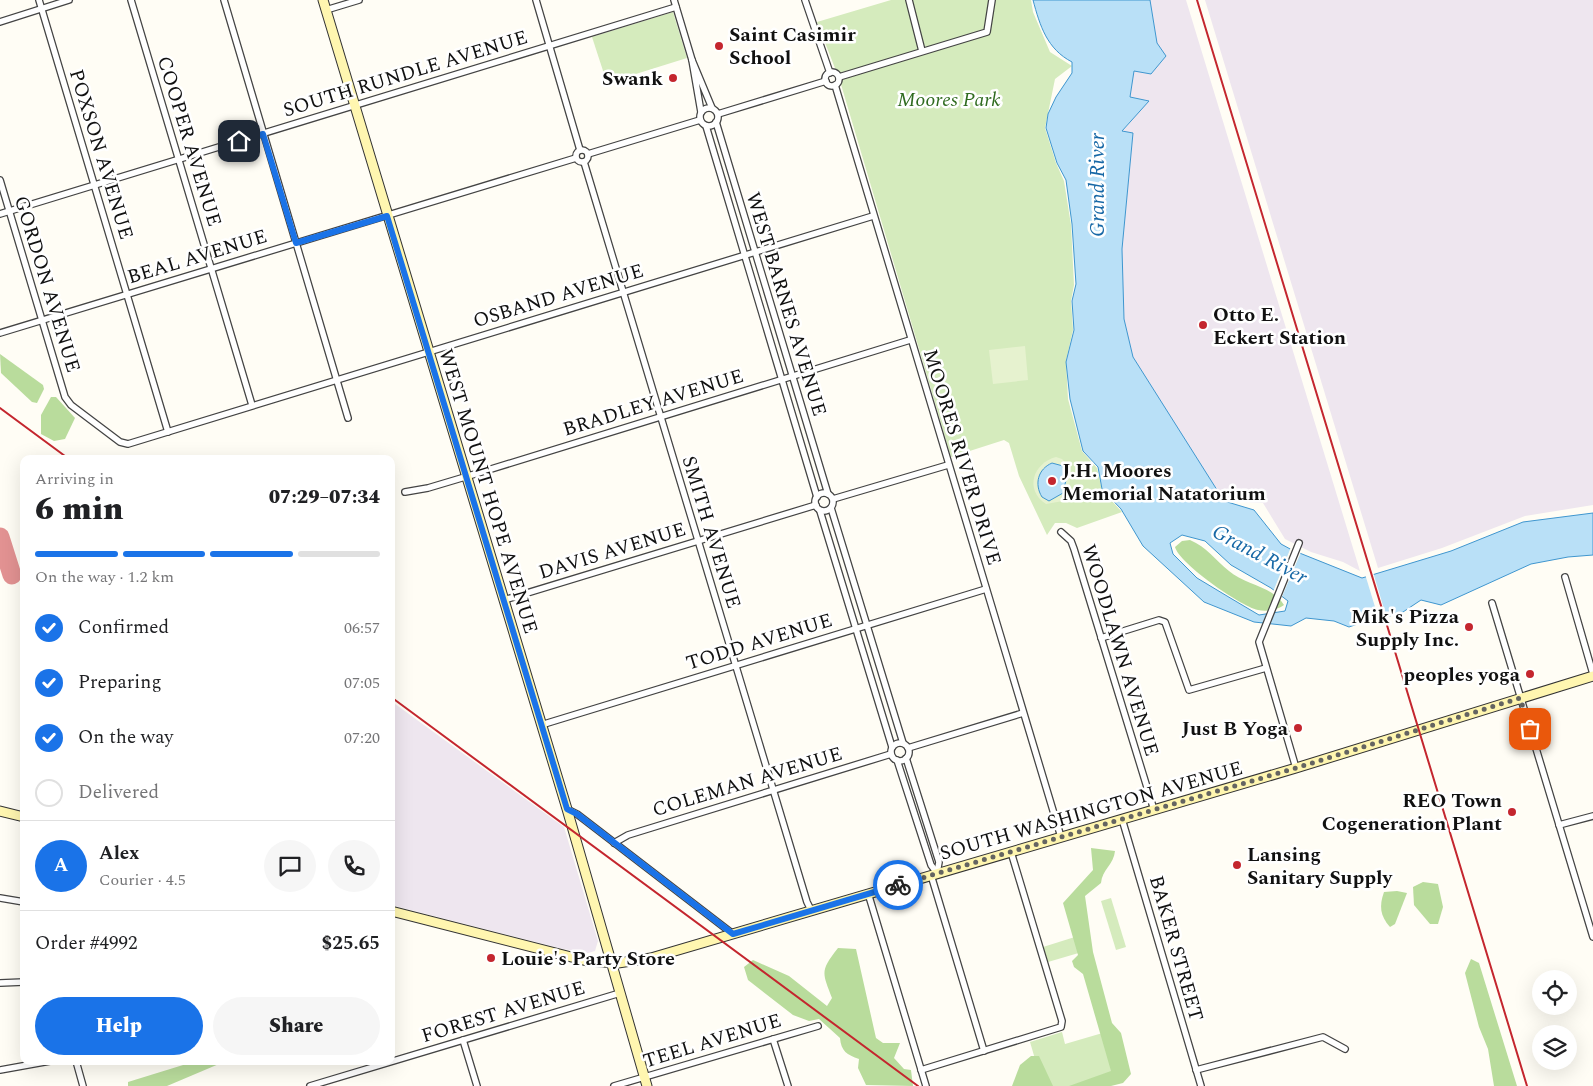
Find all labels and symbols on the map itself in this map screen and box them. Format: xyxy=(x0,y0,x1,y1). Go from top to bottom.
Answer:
place label: Saint Casimir School xyxy=(729,20,856,73)
street label: SOUTH RUNDLE AVENUE xyxy=(279,22,531,125)
marker: Saint Casimir School xyxy=(713,40,725,52)
street label: COOPER AVENUE xyxy=(149,52,229,230)
place label: Swank xyxy=(602,64,663,94)
street label: POXSON AVENUE xyxy=(61,65,141,243)
marker: Swank xyxy=(667,72,679,84)
park label: Moores Park xyxy=(897,85,1001,115)
pin xyxy=(218,120,260,162)
water label: Grand River xyxy=(1082,132,1114,237)
street label: WEST BARNES AVENUE xyxy=(738,188,834,420)
street label: GORDON AVENUE xyxy=(6,192,88,376)
street label: BEAL AVENUE xyxy=(124,221,271,292)
street label: OSBAND AVENUE xyxy=(469,256,647,336)
place label: Otto E. Eckert Station xyxy=(1213,300,1346,353)
marker: Otto E. Eckert Station xyxy=(1197,319,1209,331)
street label: WEST MOUNT HOPE AVENUE xyxy=(430,345,546,638)
street label: MOORES RIVER DRIVE xyxy=(915,345,1009,569)
street label: BRADLEY AVENUE xyxy=(559,361,747,445)
street label: SMITH AVENUE xyxy=(674,452,749,612)
place label: J.H. Moores Memorial Natatorium xyxy=(1062,456,1266,509)
marker: J.H. Moores Memorial Natatorium xyxy=(1046,475,1058,487)
street label: DAVIS AVENUE xyxy=(535,514,690,588)
water label: Grand River xyxy=(1206,516,1314,594)
street label: WOODLAWN AVENUE xyxy=(1073,541,1167,760)
place label: Mik's Pizza Supply Inc. xyxy=(1351,602,1460,655)
street label: TODD AVENUE xyxy=(682,605,836,678)
marker: Mik's Pizza Supply Inc. xyxy=(1463,621,1475,633)
place label: peoples yoga xyxy=(1403,660,1521,690)
marker: peoples yoga xyxy=(1524,668,1536,680)
pin xyxy=(1509,708,1551,750)
place label: Just B Yoga xyxy=(1181,714,1289,744)
marker: Just B Yoga xyxy=(1292,722,1304,734)
street label: COLEMAN AVENUE xyxy=(649,739,846,825)
street label: SOUTH WASHINGTON AVENUE xyxy=(936,753,1246,869)
place label: REO Town Cogeneration Plant xyxy=(1322,786,1502,839)
marker: REO Town Cogeneration Plant xyxy=(1506,806,1518,818)
place label: Lansing Sanitary Supply xyxy=(1247,840,1393,893)
marker: Lansing Sanitary Supply xyxy=(1231,859,1243,871)
courier xyxy=(873,860,923,910)
street label: BAKER STREET xyxy=(1141,872,1211,1025)
place label: Louie's Party Store xyxy=(501,944,675,974)
marker: Louie's Party Store xyxy=(485,952,497,964)
street label: FOREST AVENUE xyxy=(418,973,589,1051)
street label: TEEL AVENUE xyxy=(639,1006,785,1076)

